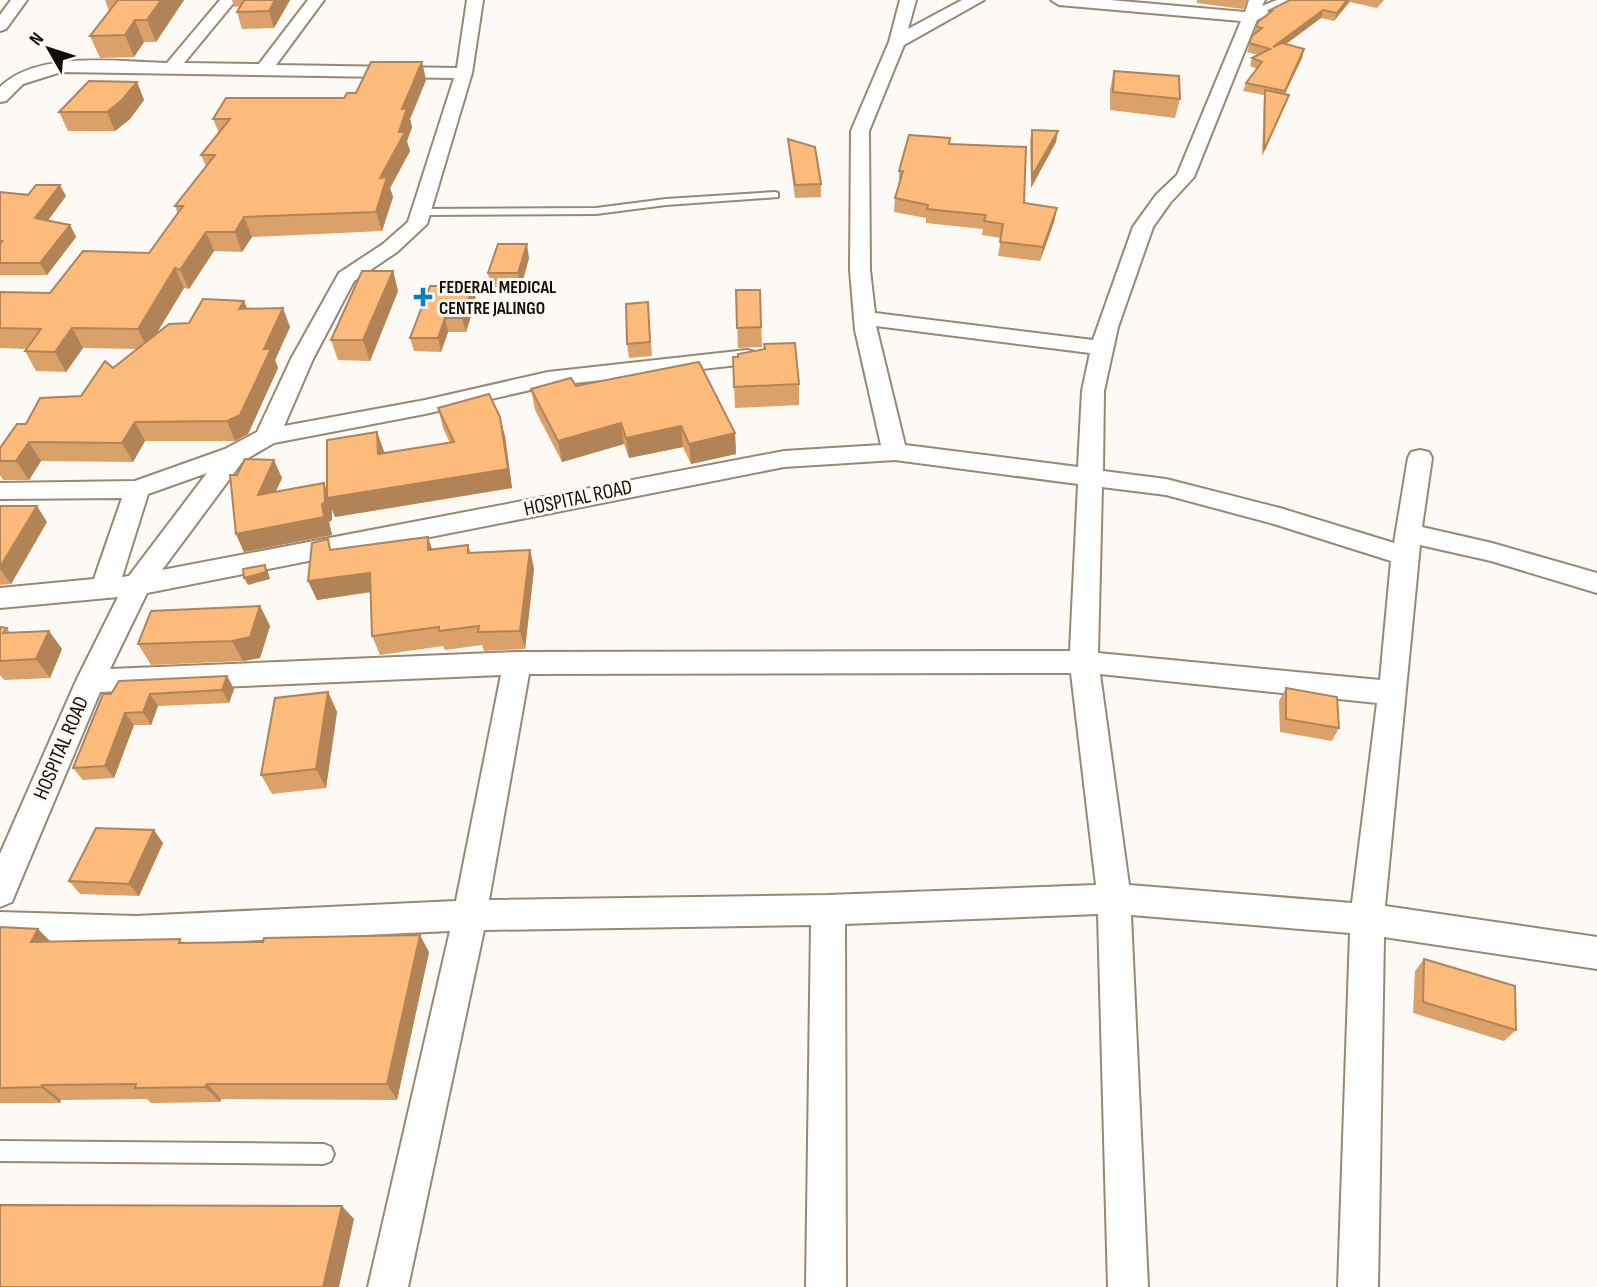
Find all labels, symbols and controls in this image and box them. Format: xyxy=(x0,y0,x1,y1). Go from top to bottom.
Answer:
north arrow xyxy=(14,14,84,84)
text: N xyxy=(25,28,49,50)
place label: FEDERAL MEDICAL CENTRE JALINGO xyxy=(439,277,556,319)
marker: FEDERAL MEDICAL CENTRE JALINGO xyxy=(413,287,433,307)
street label: HOSPITAL ROAD xyxy=(522,474,634,522)
street label: HOSPITAL ROAD xyxy=(28,693,94,803)

